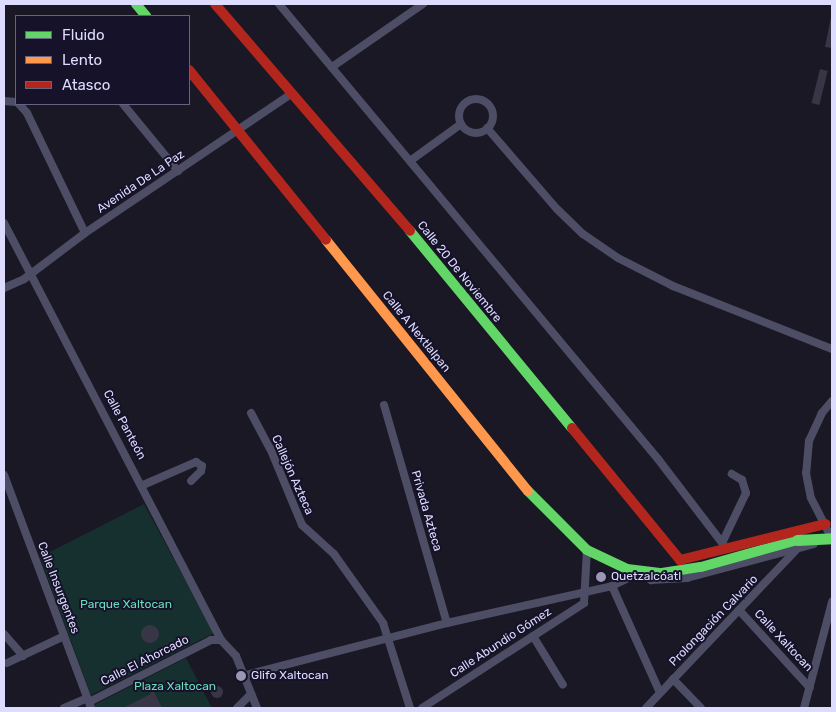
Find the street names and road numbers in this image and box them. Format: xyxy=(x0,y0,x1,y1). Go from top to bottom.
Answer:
street label: Avenida De La Paz xyxy=(95,147,187,217)
street label: Calle 20 De Noviembre xyxy=(414,219,504,325)
street label: Calle A Nextlalpan xyxy=(379,288,453,376)
street label: Calle Panteón xyxy=(100,388,148,462)
street label: Callejón Azteca xyxy=(268,433,316,517)
street label: Privada Azteca xyxy=(408,469,444,553)
street label: Calle Insurgentes xyxy=(34,540,82,636)
street label: Prolongación Calvario xyxy=(667,572,761,670)
street label: Calle Abundio Gómez xyxy=(448,605,554,681)
street label: Calle Xaltocan xyxy=(751,607,815,675)
street label: Calle El Ahorcado xyxy=(98,633,192,689)

